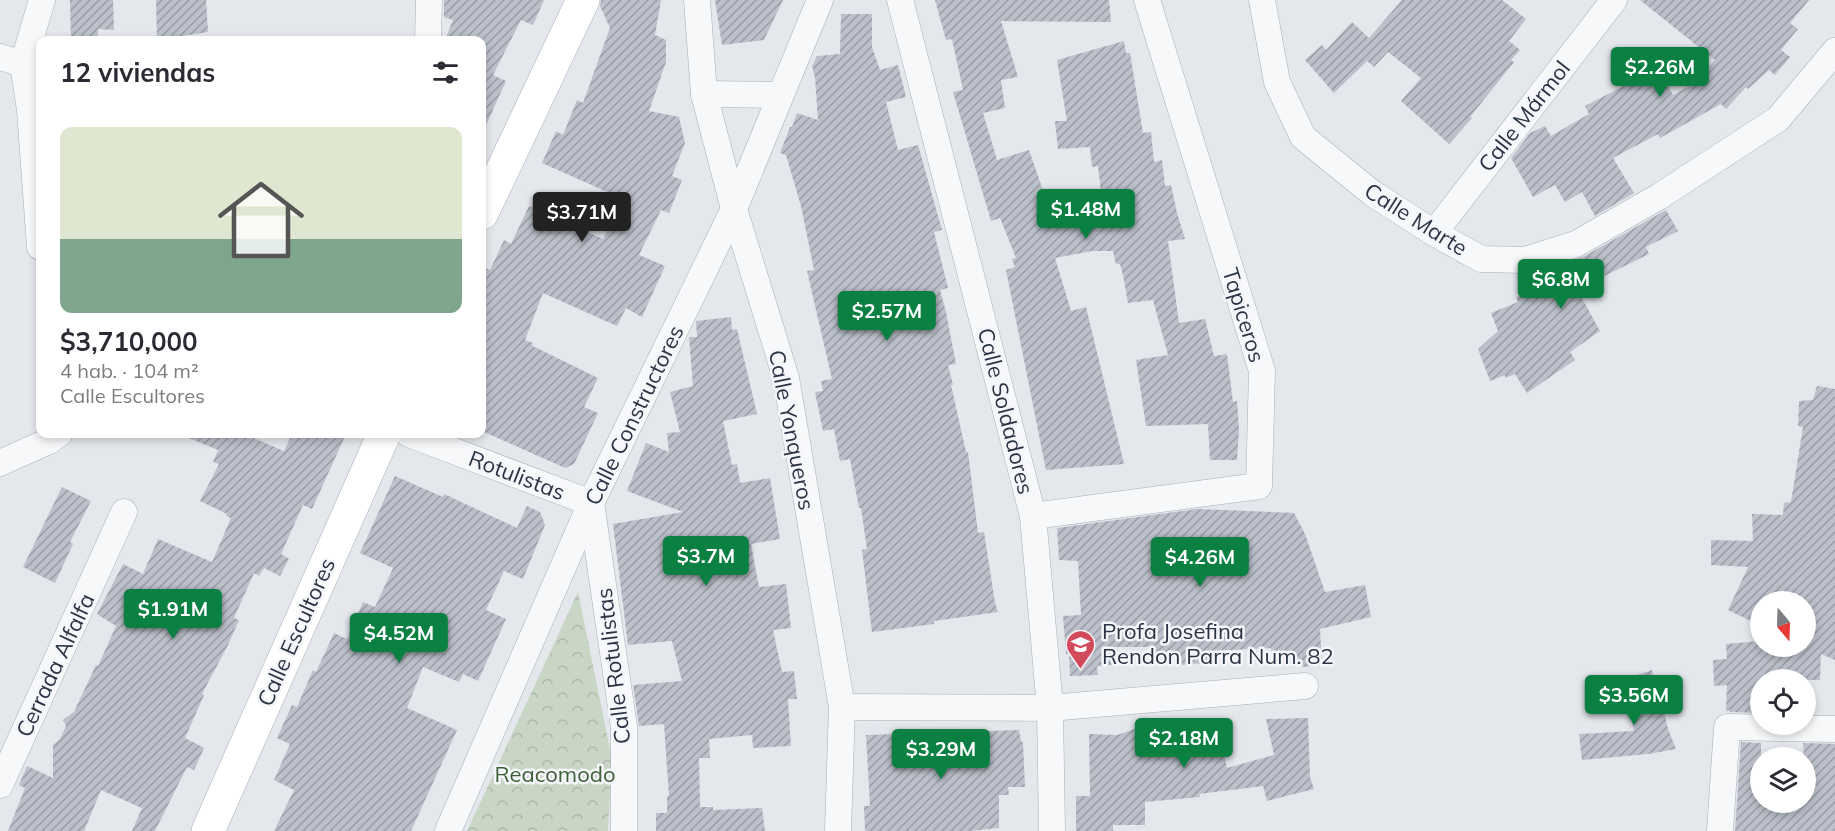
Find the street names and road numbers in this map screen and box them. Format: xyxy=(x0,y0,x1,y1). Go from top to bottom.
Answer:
street label: Calle Mármol xyxy=(1472,55,1576,177)
street label: Calle Marte xyxy=(1359,176,1473,262)
street label: Tapiceros xyxy=(1216,264,1272,366)
street label: Calle Constructores xyxy=(578,320,690,510)
street label: Calle Soldadores xyxy=(972,325,1040,497)
street label: Calle Yonqueros xyxy=(763,348,821,512)
street label: Rotulistas xyxy=(465,444,569,506)
street label: Calle Escultores xyxy=(251,553,341,711)
street label: Calle Rotulistas xyxy=(590,586,636,746)
street label: Cerrada Alfalfa xyxy=(10,589,100,741)

